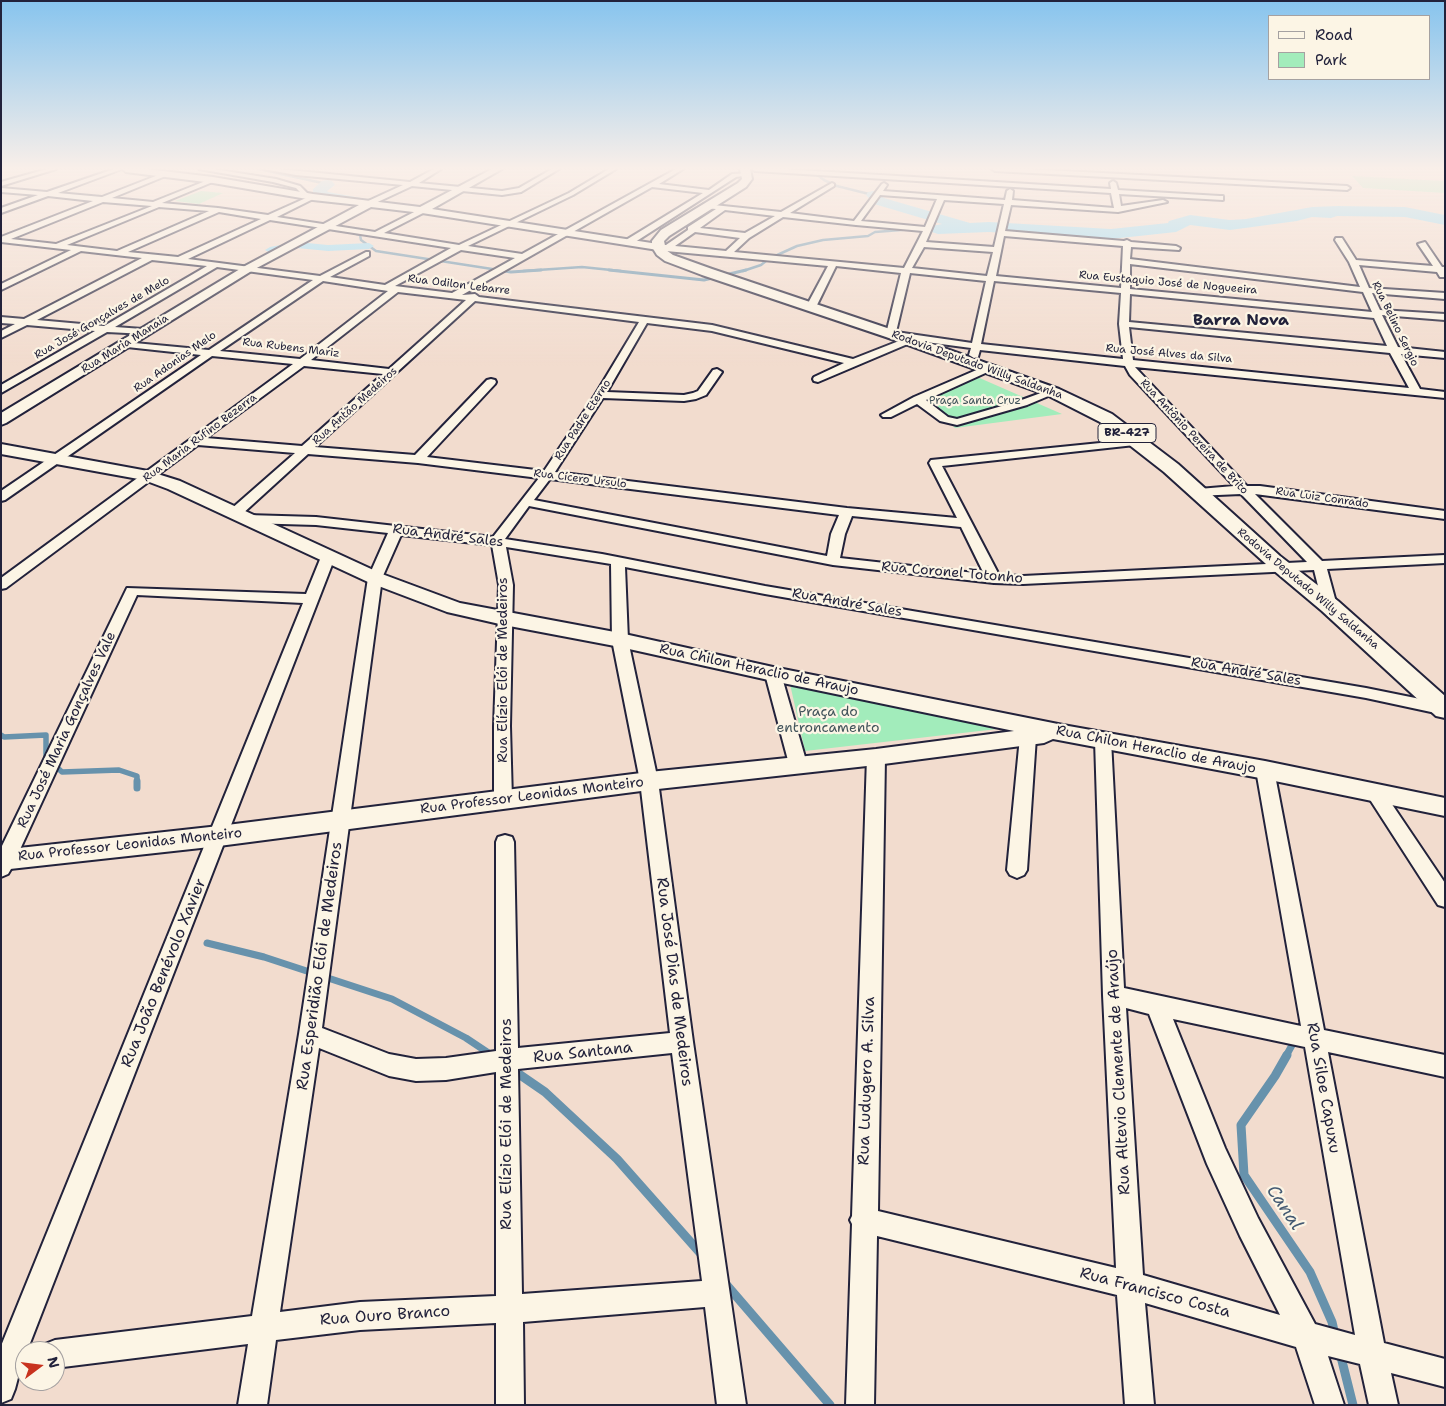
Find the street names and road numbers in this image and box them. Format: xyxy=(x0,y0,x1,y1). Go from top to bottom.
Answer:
street label: Rua Eustaquio José de Nogueeira xyxy=(1078,269,1258,297)
street label: Rua Odilon Lebarre xyxy=(407,272,511,298)
street label: Rua José Gonçalves de Melo xyxy=(32,274,172,362)
street label: Rua Belino Sergio xyxy=(1369,279,1421,369)
street label: Rua Maria Manaia xyxy=(79,312,171,376)
street label: Rodovia Deputado Willy Saldanha xyxy=(890,328,1064,402)
street label: Rua Adonias Melo xyxy=(131,329,219,395)
street label: Rua Rubens Mariz xyxy=(242,335,340,361)
street label: Rua José Alves da Silva xyxy=(1105,342,1233,366)
street label: Rua Antão Medeiros xyxy=(310,364,400,448)
street label: Rua Padre Eterno xyxy=(552,377,614,463)
street label: Rua Antônio Pereira de Brito xyxy=(1137,377,1251,497)
street label: Rua Maria Rufino Bezerra xyxy=(141,391,259,485)
road number: BR-427 xyxy=(1098,423,1156,442)
street label: Rua Cícero Ursulo xyxy=(533,467,627,491)
street label: Rua Luiz Conrado xyxy=(1275,485,1369,511)
street label: Rua André Sales xyxy=(392,521,504,551)
street label: Rodovia Deputado Willy Saldanha xyxy=(1234,526,1382,652)
street label: Rua Coronel Totonho xyxy=(881,558,1023,588)
street label: Rua Elízio Elói de Medeiros xyxy=(495,577,511,763)
street label: Rua André Sales xyxy=(791,585,903,621)
street label: Rua José Maria Gonçalves Vale xyxy=(14,629,120,831)
street label: Rua Chilon Heraclio de Araujo xyxy=(658,641,860,699)
street label: Rua André Sales xyxy=(1190,654,1302,690)
street label: Rua Chilon Heraclio de Araujo xyxy=(1055,722,1257,778)
street label: Rua Professor Leonidas Monteiro xyxy=(419,774,645,818)
street label: Rua Professor Leonidas Monteiro xyxy=(17,825,243,865)
street label: Rua Esperidião Elói de Medeiros xyxy=(293,841,347,1091)
street label: Rua João Benévolo Xavier xyxy=(117,876,211,1070)
street label: Rua José Dias de Medeiros xyxy=(652,876,696,1088)
street label: Rua Altevio Clemente de Araújo xyxy=(1103,948,1135,1196)
street label: Rua Ludugero A. Silva xyxy=(854,996,880,1166)
street label: Rua Elízio Elói de Medeiros xyxy=(497,1018,517,1230)
street label: Rua Siloe Capuxu xyxy=(1302,1021,1344,1155)
street label: Rua Santana xyxy=(532,1038,634,1068)
street label: Rua Francisco Costa xyxy=(1078,1264,1232,1322)
street label: Rua Ouro Branco xyxy=(319,1302,451,1330)

